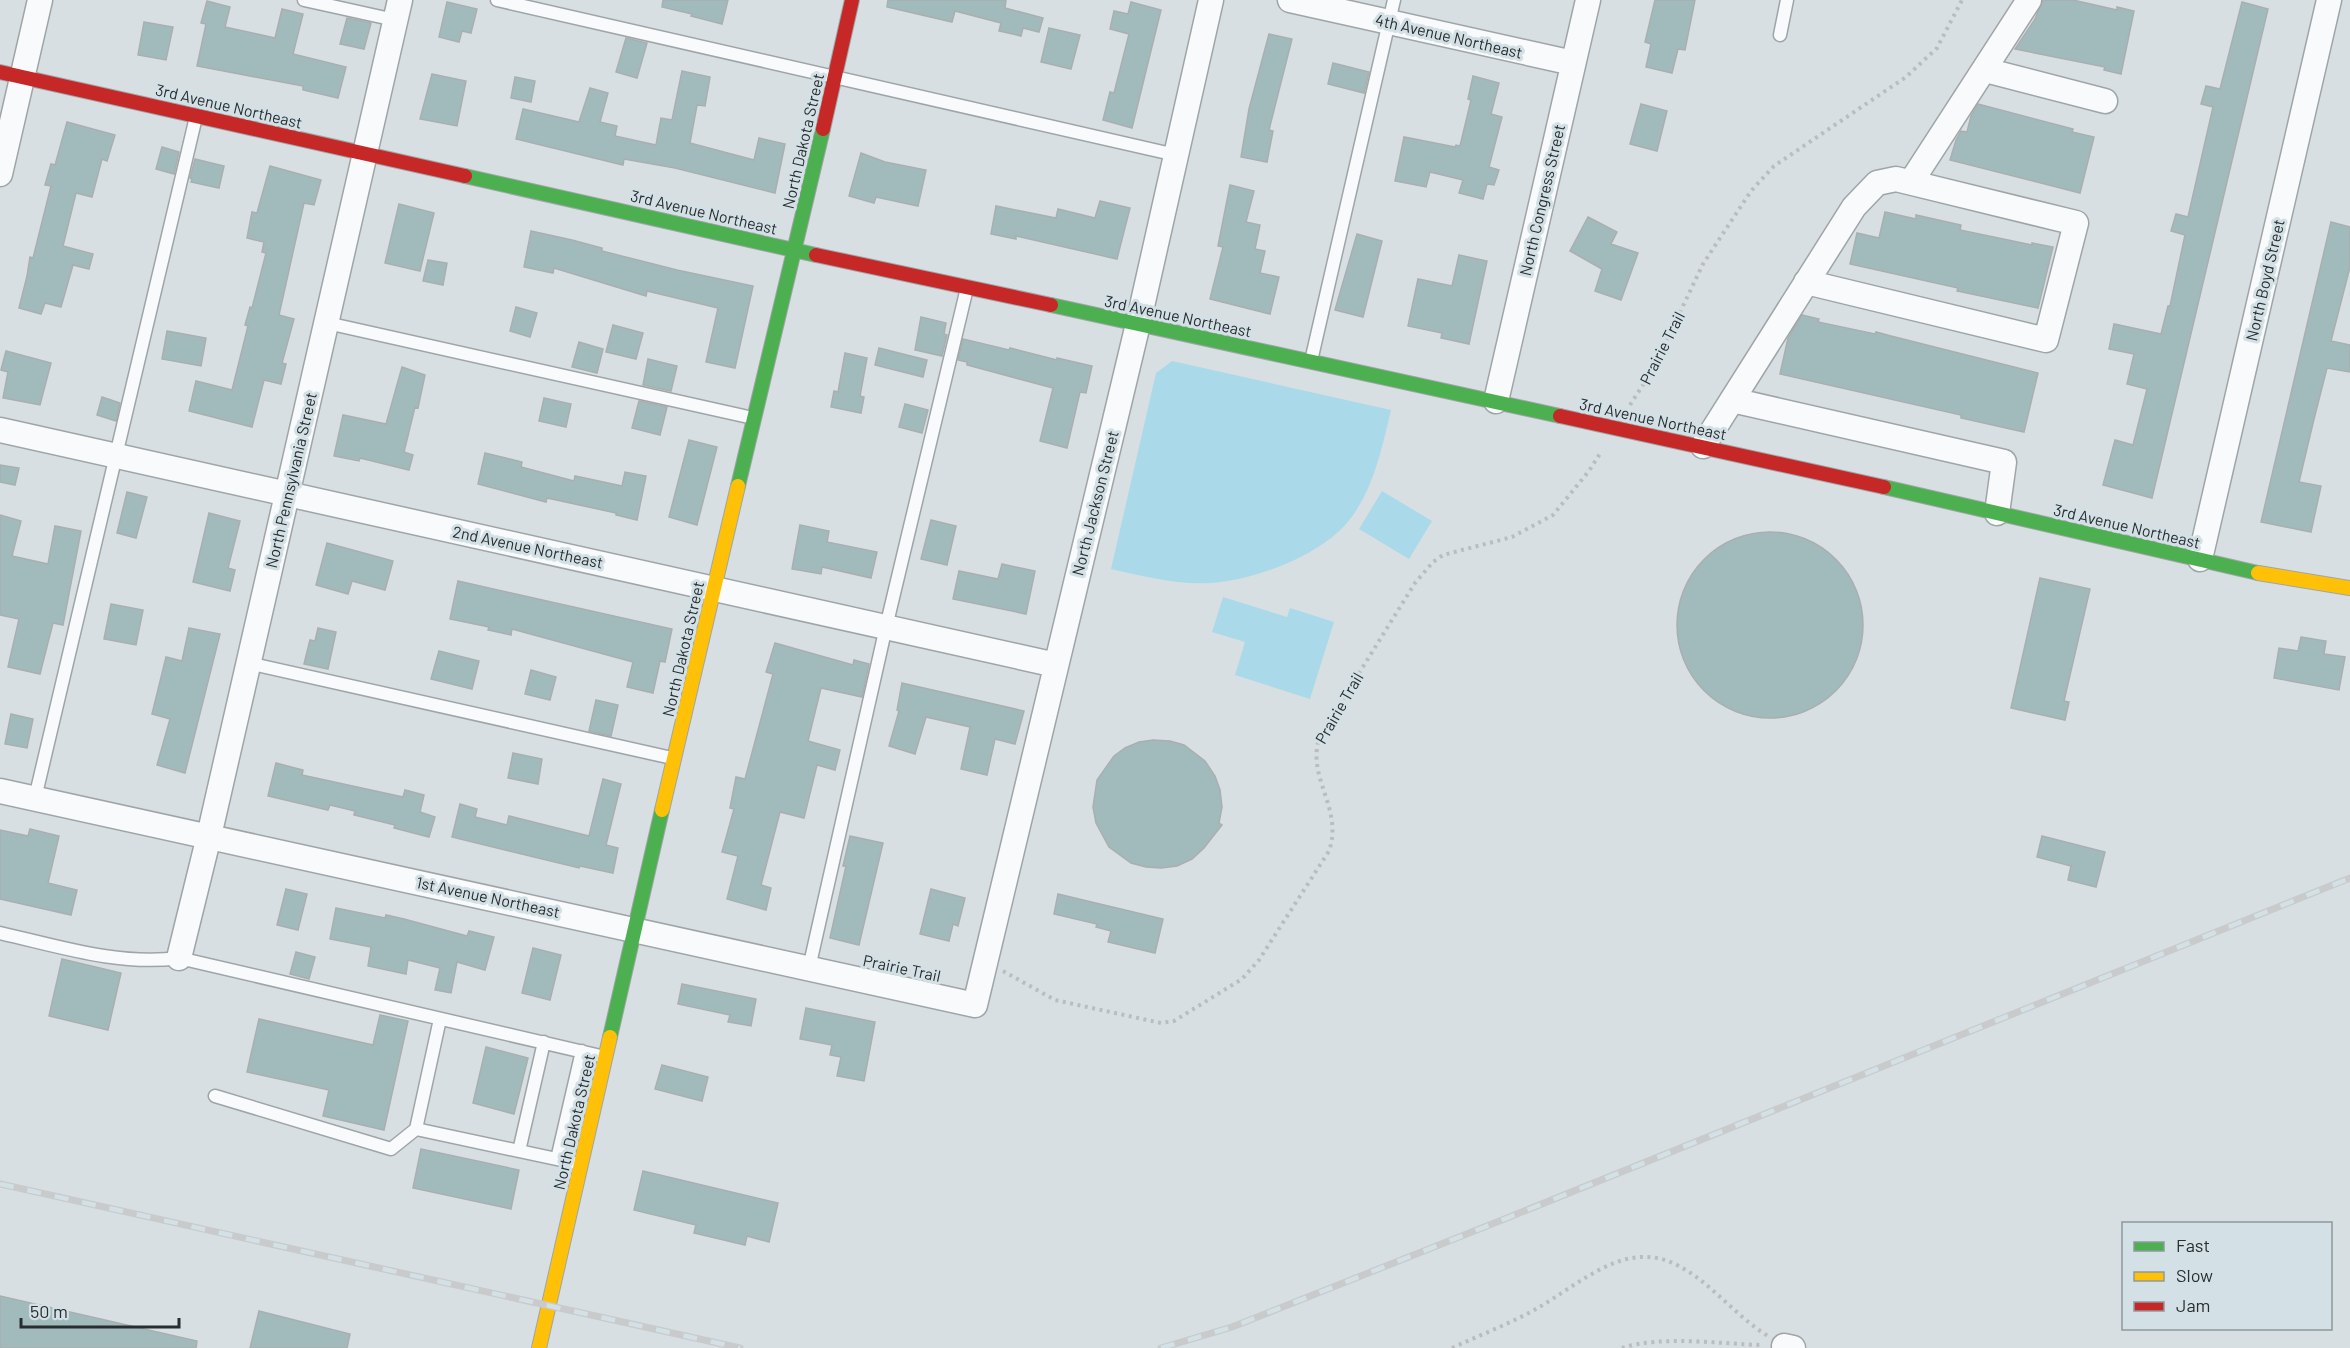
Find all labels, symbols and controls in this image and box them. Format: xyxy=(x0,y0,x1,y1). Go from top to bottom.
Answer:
street label: 4th Avenue Northeast xyxy=(1374,9,1525,62)
street label: North Dakota Street xyxy=(778,71,827,210)
street label: 3rd Avenue Northeast xyxy=(154,79,304,132)
street label: North Congress Street xyxy=(1515,122,1568,278)
street label: 3rd Avenue Northeast xyxy=(629,185,779,238)
street label: North Boyd Street xyxy=(2241,217,2288,343)
street label: 3rd Avenue Northeast xyxy=(1103,291,1253,340)
street label: Prairie Trail xyxy=(1635,308,1688,387)
street label: North Pennsylvania Street xyxy=(261,390,320,570)
street label: 3rd Avenue Northeast xyxy=(1578,394,1728,443)
street label: North Jackson Street xyxy=(1067,428,1122,577)
street label: 3rd Avenue Northeast xyxy=(2052,499,2202,552)
street label: 2nd Avenue Northeast xyxy=(451,521,605,572)
street label: North Dakota Street xyxy=(658,579,707,718)
street label: Prairie Trail xyxy=(1311,669,1367,747)
street label: 1st Avenue Northeast xyxy=(415,872,562,921)
street label: Prairie Trail xyxy=(861,950,943,985)
street label: North Dakota Street xyxy=(549,1052,598,1191)
legend xyxy=(2122,1222,2332,1330)
text: Fast xyxy=(2176,1234,2210,1256)
text: Slow xyxy=(2176,1264,2213,1286)
scale bar xyxy=(21,1291,178,1329)
text: Jam xyxy=(2176,1294,2210,1316)
text: 50 m xyxy=(30,1300,68,1322)

